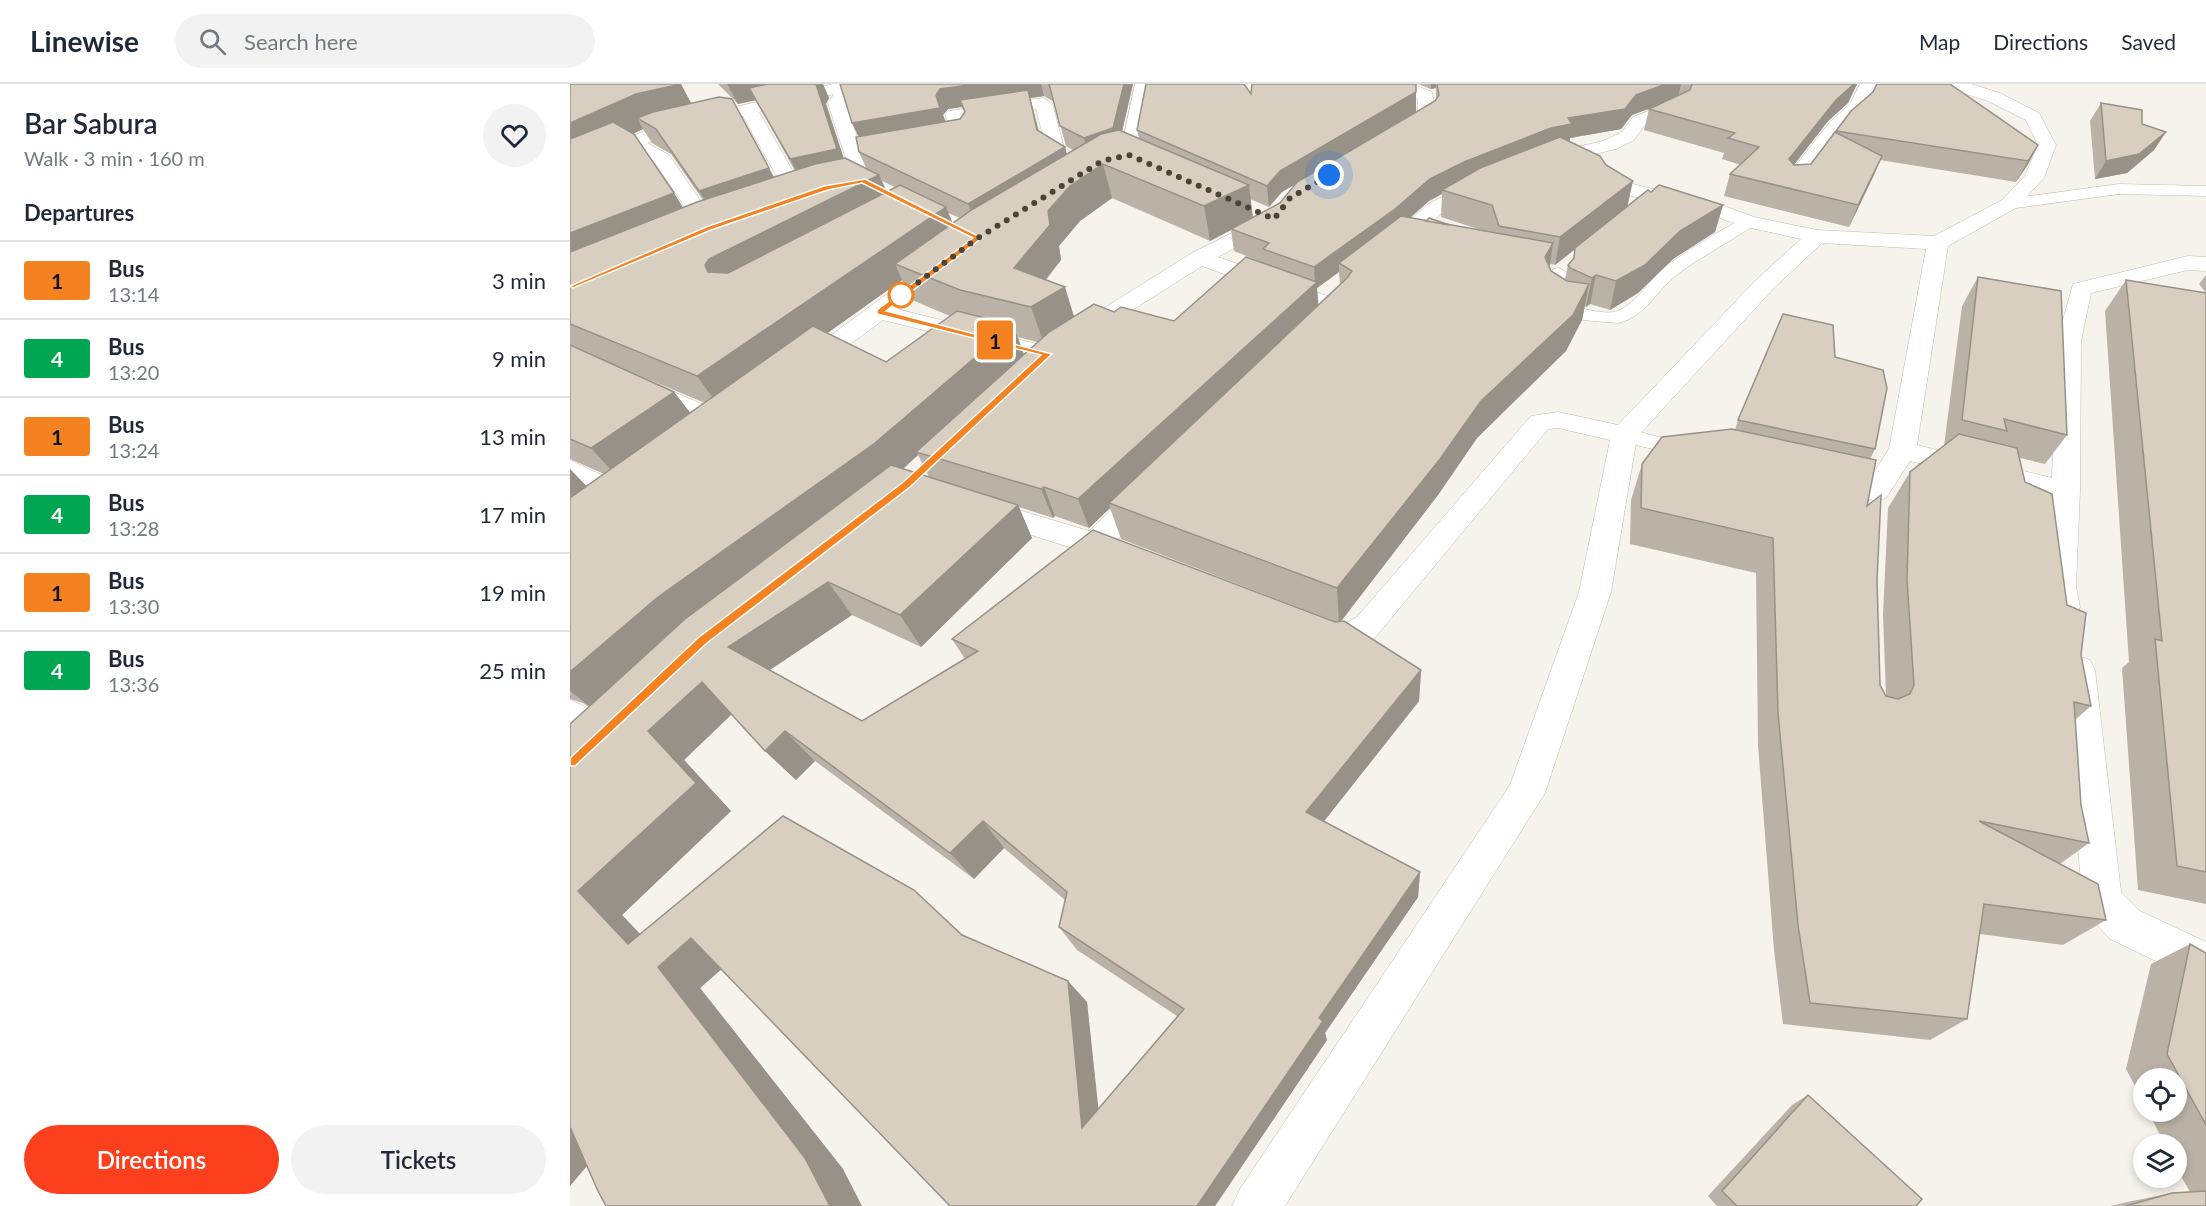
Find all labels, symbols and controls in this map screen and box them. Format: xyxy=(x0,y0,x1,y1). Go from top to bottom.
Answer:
search box xyxy=(175,14,595,68)
text: Linewise xyxy=(30,24,139,58)
icon: search xyxy=(196,25,229,58)
text: Search here xyxy=(244,28,358,55)
text: Map xyxy=(1919,29,1960,54)
text: Directions xyxy=(1993,29,2088,54)
text: Saved xyxy=(2121,29,2176,54)
button: heart xyxy=(483,104,546,167)
text: Bar Sabura xyxy=(24,106,158,140)
text: Walk · 3 min · 160 m xyxy=(24,146,205,170)
your location xyxy=(1314,160,1344,190)
text: Departures xyxy=(24,199,134,226)
text: Bus xyxy=(108,255,144,282)
text: 3 min xyxy=(492,267,546,294)
text: 1 xyxy=(51,268,63,293)
text: 13:14 xyxy=(108,282,159,306)
unlabelled marker xyxy=(888,282,914,308)
line badge: 1 xyxy=(976,320,1014,360)
text: 1 xyxy=(989,328,1001,353)
text: Bus xyxy=(108,333,144,360)
text: 9 min xyxy=(492,345,546,372)
text: 4 xyxy=(51,346,63,371)
text: 13:20 xyxy=(108,360,159,384)
text: Bus xyxy=(108,411,144,438)
text: 13 min xyxy=(479,423,546,450)
text: 1 xyxy=(51,424,63,449)
text: 13:24 xyxy=(108,438,159,462)
text: Bus xyxy=(108,489,144,516)
text: 17 min xyxy=(479,501,546,528)
text: 4 xyxy=(51,502,63,527)
text: 13:28 xyxy=(108,516,159,540)
text: Bus xyxy=(108,567,144,594)
text: 19 min xyxy=(479,579,546,606)
text: 1 xyxy=(51,580,63,605)
text: 13:30 xyxy=(108,594,159,618)
text: Bus xyxy=(108,645,144,672)
text: 25 min xyxy=(479,657,546,684)
text: 4 xyxy=(51,658,63,683)
text: 13:36 xyxy=(108,672,159,696)
map controls xyxy=(2133,1068,2187,1188)
button: locate xyxy=(2133,1068,2187,1122)
button: Directions xyxy=(24,1125,279,1194)
button: Tickets xyxy=(291,1125,546,1194)
button: layers xyxy=(2133,1134,2187,1188)

